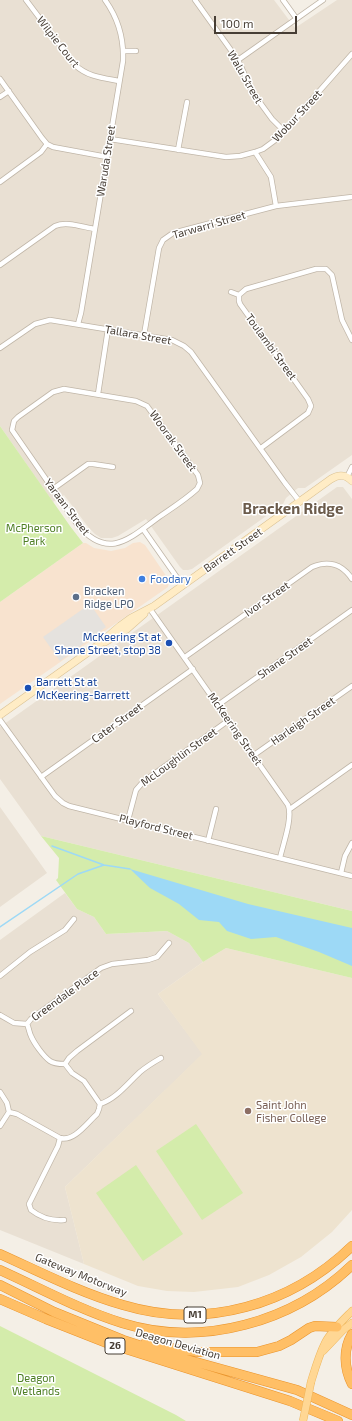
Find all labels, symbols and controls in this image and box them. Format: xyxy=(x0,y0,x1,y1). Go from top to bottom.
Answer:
scale bar xyxy=(216,8,299,34)
street label: Wilpie Court xyxy=(34,14,82,70)
text: 100 m xyxy=(221,16,253,30)
street label: Walu Street xyxy=(225,48,265,106)
street label: Wobur Street xyxy=(270,87,324,145)
street label: Waruda Street xyxy=(94,124,118,198)
street label: Tarwarri Street xyxy=(171,208,247,242)
street label: Toulambi Street xyxy=(243,311,299,383)
street label: Tallara Street xyxy=(104,323,172,347)
street label: Woorak Street xyxy=(147,408,199,474)
street label: Yaraan Street xyxy=(41,476,93,538)
district label: Bracken Ridge xyxy=(243,500,343,518)
park label: McPherson Park xyxy=(6,521,62,547)
street label: Barrett Street xyxy=(201,525,265,575)
place label: Foodary xyxy=(150,572,191,586)
marker: Foodary xyxy=(137,574,147,584)
street label: Ivor Street xyxy=(242,579,292,619)
place label: Bracken Ridge LPO xyxy=(84,584,134,610)
marker: Bracken Ridge LPO xyxy=(71,592,81,602)
place label: McKeering St at Shane Street, stop 38 xyxy=(54,630,161,656)
street label: Shane Street xyxy=(255,634,315,682)
marker: McKeering St at Shane Street, stop 38 xyxy=(164,638,174,648)
place label: Barrett St at McKeering-Barrett xyxy=(36,675,130,701)
marker: Barrett St at McKeering-Barrett xyxy=(23,683,33,693)
street label: McKeering Street xyxy=(205,690,265,768)
street label: Harleigh Street xyxy=(268,694,338,748)
street label: Cater Street xyxy=(89,700,145,746)
street label: McLoughlin Street xyxy=(138,725,220,789)
street label: Playford Street xyxy=(118,811,194,843)
street label: Greendale Place xyxy=(29,966,101,1024)
place label: Saint John Fisher College xyxy=(256,1098,326,1124)
marker: Saint John Fisher College xyxy=(243,1106,253,1116)
street label: Gateway Motorway xyxy=(33,1251,129,1299)
road number: M1 xyxy=(184,1307,206,1323)
street label: Deagon Deviation xyxy=(134,1326,222,1362)
road number: 26 xyxy=(105,1338,125,1354)
park label: Deagon Wetlands xyxy=(12,1371,60,1397)

